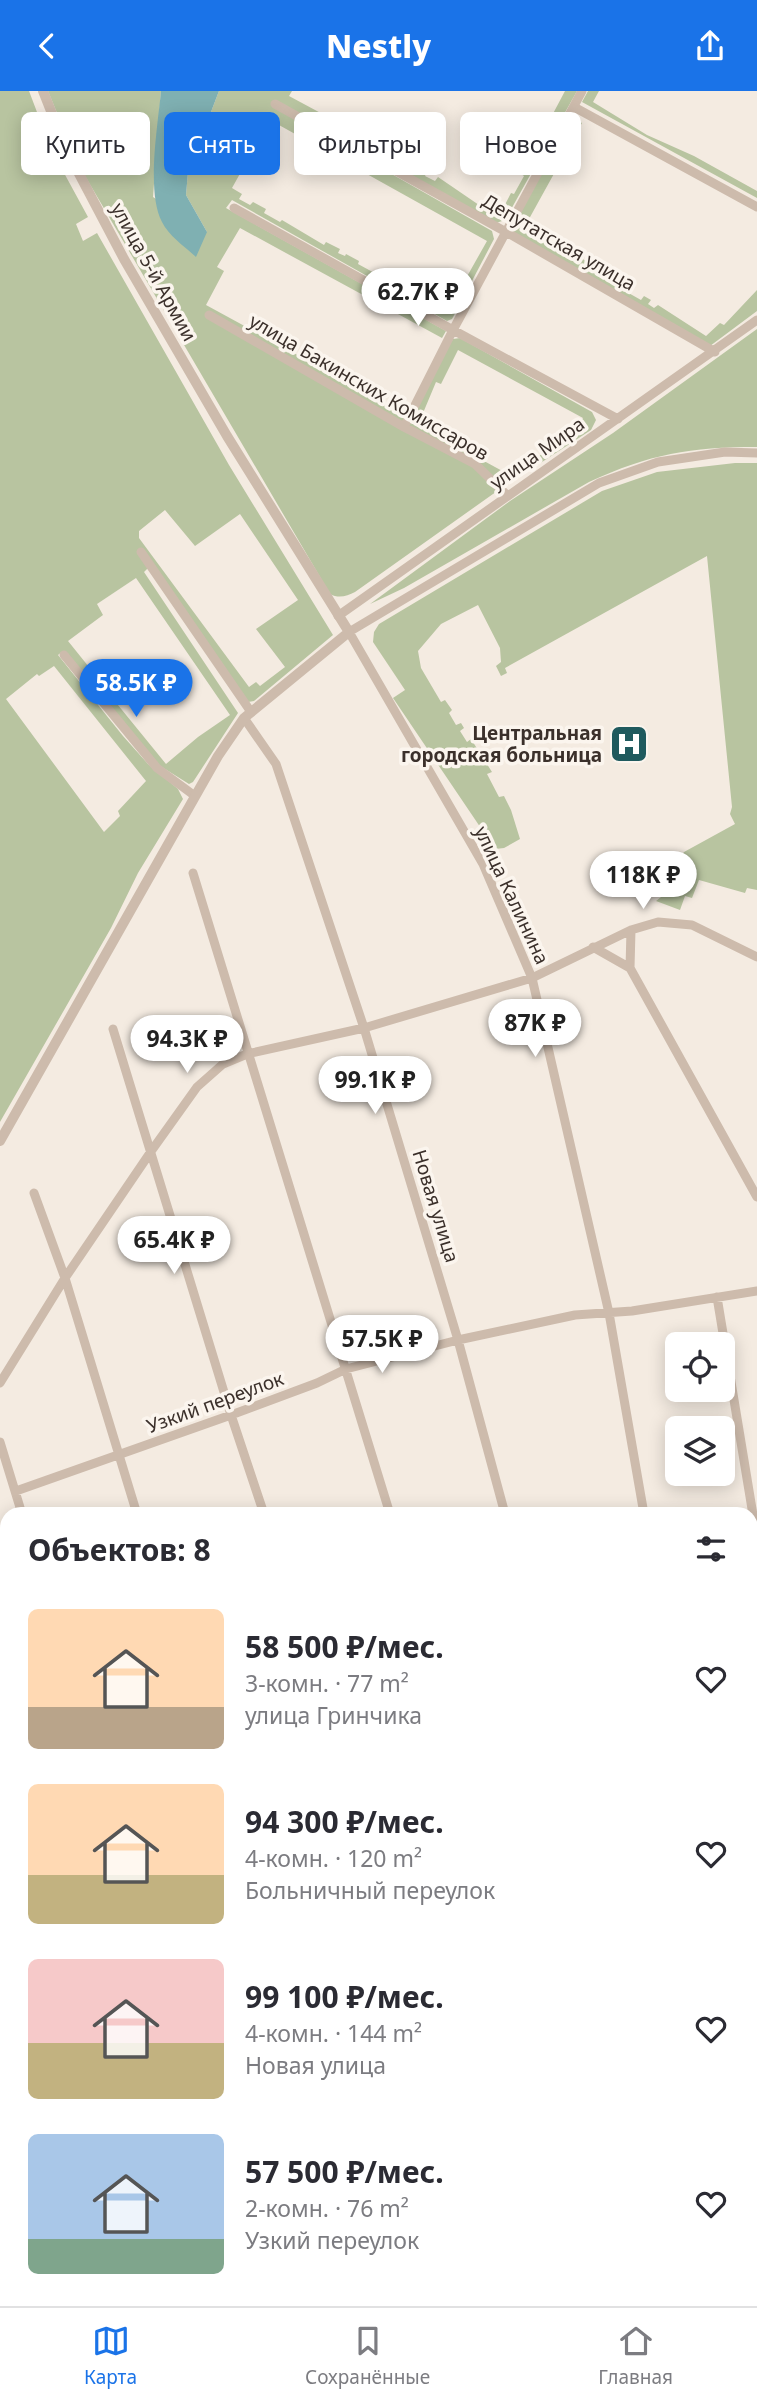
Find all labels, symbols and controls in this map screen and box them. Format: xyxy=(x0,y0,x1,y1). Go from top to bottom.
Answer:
text: Nestly xyxy=(326,24,431,67)
icon: back xyxy=(28,27,66,65)
icon: share xyxy=(691,27,729,65)
chip: Купить xyxy=(21,112,150,175)
chip: Снять xyxy=(164,112,280,175)
chip: Фильтры xyxy=(294,112,446,175)
chip: Новое xyxy=(460,112,581,175)
street label: Депутатская улица xyxy=(478,188,640,296)
street label: улица 5-й Армии xyxy=(105,198,203,346)
pin: 62.7K ₽ xyxy=(353,268,483,328)
text: 62.7K ₽ xyxy=(378,275,458,307)
street label: улица Бакинских Комиссаров xyxy=(245,308,493,466)
street label: улица Мира xyxy=(485,411,589,495)
pin: 58.5K ₽ xyxy=(71,659,201,719)
text: 58.5K ₽ xyxy=(96,666,176,698)
place label: Центральная городская больница xyxy=(401,720,602,768)
hospital icon: Центральная городская больница xyxy=(608,723,650,765)
street label: улица Калинина xyxy=(469,822,555,968)
pin: 118K ₽ xyxy=(586,851,700,911)
text: 118K ₽ xyxy=(606,858,680,890)
pin: 87K ₽ xyxy=(486,999,584,1059)
text: 87K ₽ xyxy=(504,1006,566,1038)
pin: 94.3K ₽ xyxy=(122,1016,252,1075)
text: 94.3K ₽ xyxy=(147,1022,227,1054)
pin: 99.1K ₽ xyxy=(310,1056,440,1116)
text: 99.1K ₽ xyxy=(335,1063,415,1095)
street label: Новая улица xyxy=(407,1147,465,1265)
pin: 65.4K ₽ xyxy=(109,1217,239,1276)
text: 65.4K ₽ xyxy=(134,1223,214,1255)
pin: 57.5K ₽ xyxy=(317,1315,447,1375)
text: 57.5K ₽ xyxy=(342,1322,422,1354)
map controls xyxy=(665,1332,735,1486)
button: locate xyxy=(665,1332,735,1402)
street label: Узкий переулок xyxy=(143,1365,287,1439)
button: layers xyxy=(665,1416,735,1486)
text: Объектов: 8 xyxy=(28,1529,211,1570)
icon: filters xyxy=(692,1530,730,1568)
text: 58 500 ₽/мес. xyxy=(245,1626,444,1667)
icon: home xyxy=(84,1637,168,1721)
icon: heart xyxy=(692,1660,730,1698)
text: 3-комн. · 77 m² xyxy=(245,1667,409,1699)
text: улица Гринчика xyxy=(245,1699,422,1731)
text: 94 300 ₽/мес. xyxy=(245,1801,444,1842)
icon: home xyxy=(84,1812,168,1896)
icon: heart xyxy=(692,1835,730,1873)
text: 4-комн. · 120 m² xyxy=(245,1842,422,1874)
text: Больничный переулок xyxy=(245,1874,495,1906)
text: 99 100 ₽/мес. xyxy=(245,1976,444,2017)
icon: home xyxy=(84,1987,168,2071)
icon: heart xyxy=(692,2010,730,2048)
text: 4-комн. · 144 m² xyxy=(245,2017,422,2049)
text: Новая улица xyxy=(245,2049,386,2081)
text: 57 500 ₽/мес. xyxy=(245,2151,444,2192)
icon: home xyxy=(84,2162,168,2246)
icon: heart xyxy=(692,2185,730,2223)
text: 2-комн. · 76 m² xyxy=(245,2192,409,2224)
text: Узкий переулок xyxy=(245,2224,419,2256)
tab: Карта xyxy=(84,2322,137,2390)
tab: Сохранённые xyxy=(305,2322,430,2390)
tab: Главная xyxy=(598,2322,673,2390)

